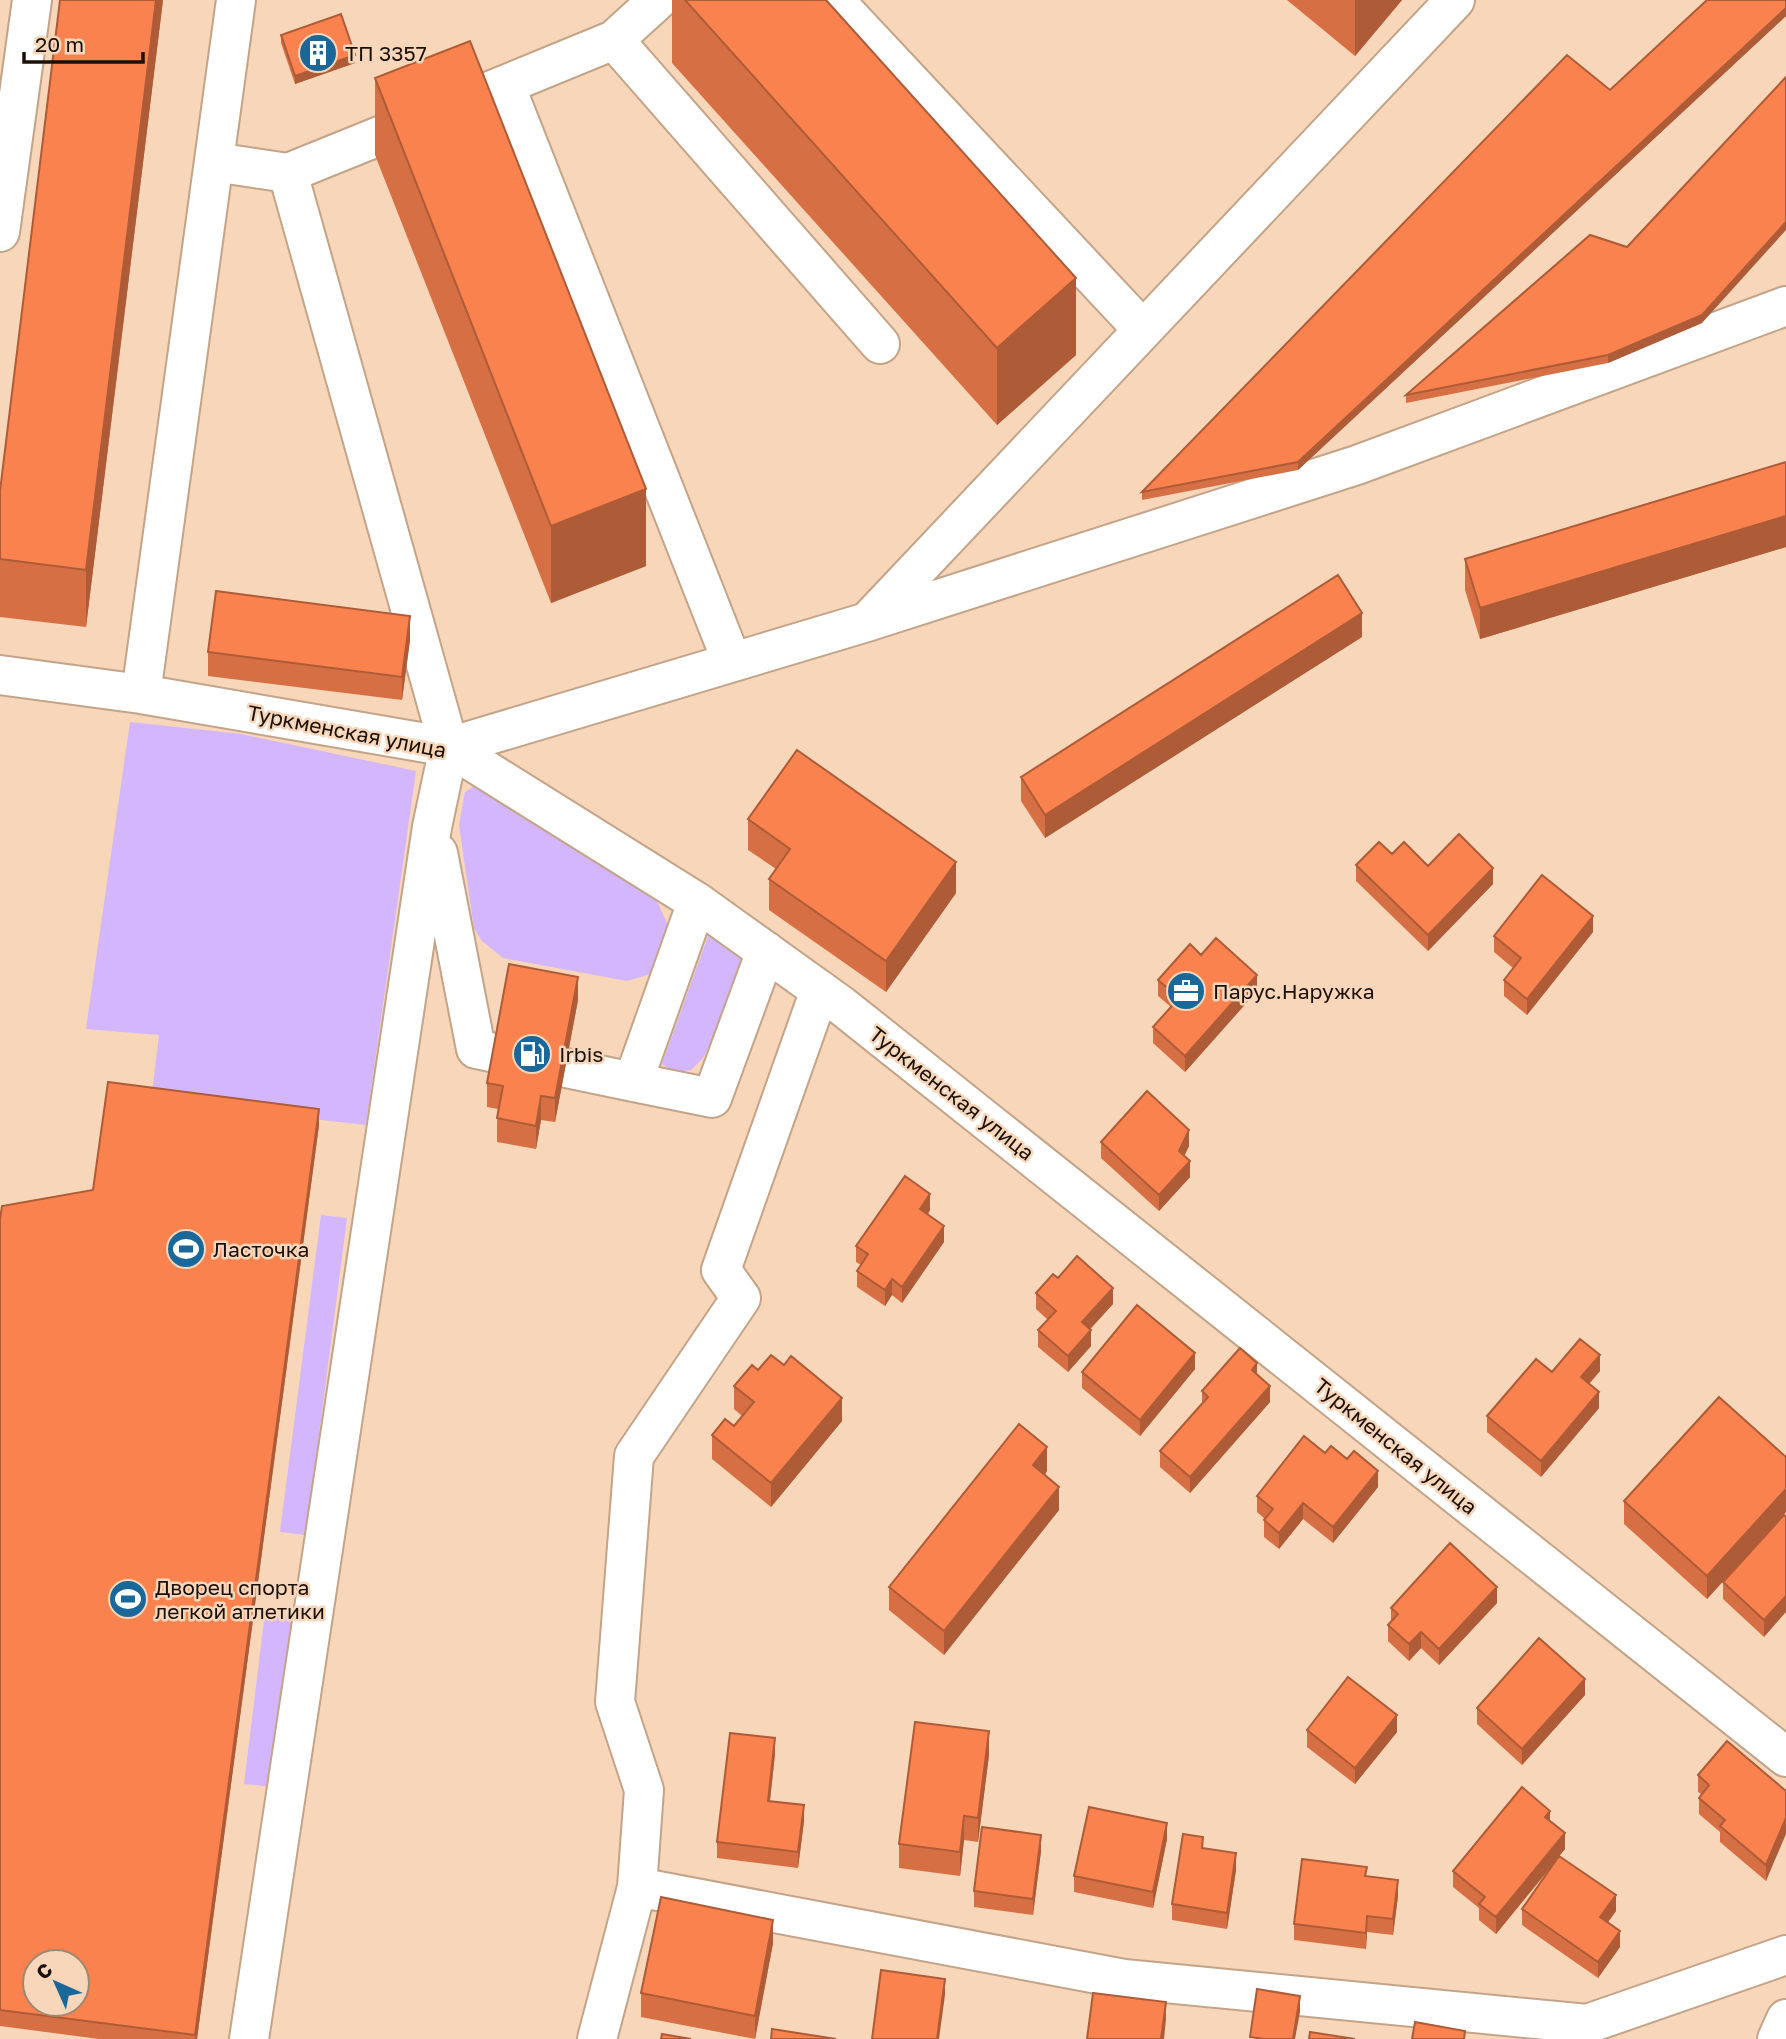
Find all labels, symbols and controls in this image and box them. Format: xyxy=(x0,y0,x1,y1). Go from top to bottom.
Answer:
scale bar xyxy=(24,21,144,65)
text: 20 m xyxy=(35,31,84,57)
building icon: ТП 3357 xyxy=(297,32,339,74)
place label: ТП 3357 xyxy=(345,40,427,66)
street label: Туркменская улица xyxy=(245,699,449,763)
office icon: Парус.Наружка xyxy=(1165,970,1207,1012)
place label: Парус.Наружка xyxy=(1213,978,1375,1004)
street label: Туркменская улица xyxy=(864,1021,1040,1165)
fuel station icon: Irbis xyxy=(511,1033,553,1075)
place label: Irbis xyxy=(559,1041,603,1067)
sports icon: Ласточка xyxy=(165,1228,207,1270)
place label: Ласточка xyxy=(213,1236,309,1262)
street label: Туркменская улица xyxy=(1309,1372,1483,1520)
place label: Дворец спорта легкой атлетики xyxy=(155,1574,325,1624)
sports icon: Дворец спорта легкой атлетики xyxy=(107,1578,149,1620)
north arrow xyxy=(21,1948,91,2018)
text: С xyxy=(31,1958,57,1984)

